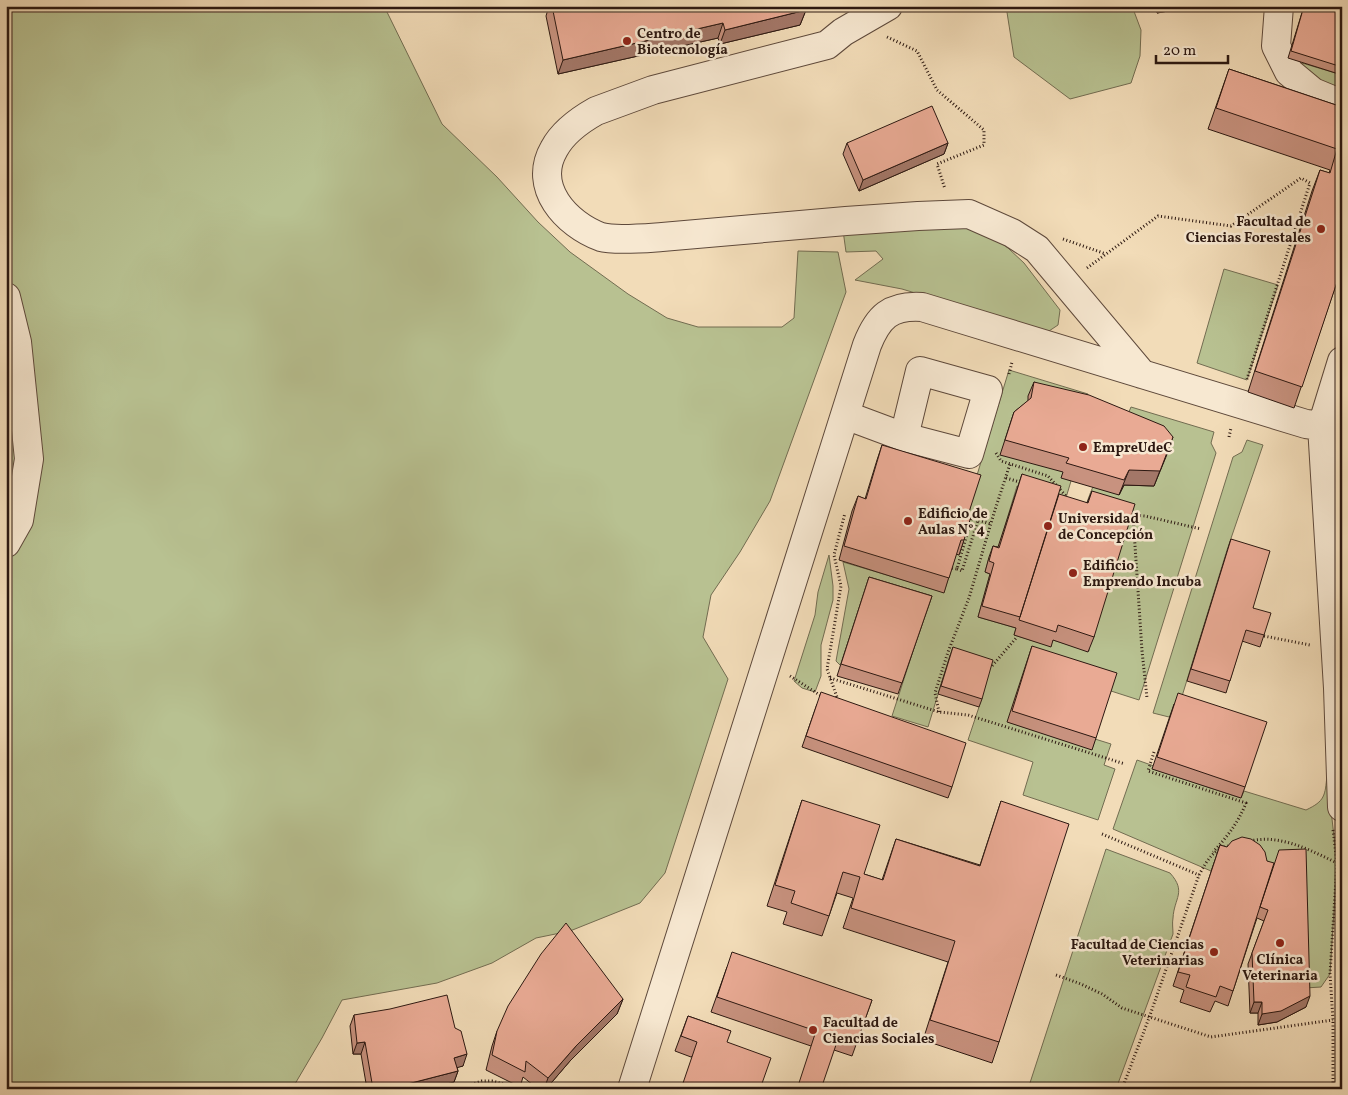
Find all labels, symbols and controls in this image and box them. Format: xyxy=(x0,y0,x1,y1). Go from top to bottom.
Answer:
place label: Centro de Biotecnología xyxy=(637,25,728,60)
scale bar xyxy=(1156,32,1228,64)
marker: Centro de Biotecnología xyxy=(621,35,633,47)
text: 20 m xyxy=(1163,41,1196,62)
place label: Facultad de Ciencias Forestales xyxy=(1186,213,1311,248)
marker: Facultad de Ciencias Forestales xyxy=(1315,223,1327,235)
place label: EmpreUdeC xyxy=(1093,439,1172,458)
marker: EmpreUdeC xyxy=(1077,441,1089,453)
place label: Edificio de Aulas N° 4 xyxy=(918,505,988,540)
place label: Universidad de Concepción xyxy=(1058,510,1153,545)
marker: Edificio de Aulas N° 4 xyxy=(902,515,914,527)
marker: Universidad de Concepción xyxy=(1042,520,1054,532)
place label: Edificio Emprendo Incuba xyxy=(1083,557,1202,592)
marker: Edificio Emprendo Incuba xyxy=(1067,567,1079,579)
place label: Facultad de Ciencias Veterinarias xyxy=(1071,936,1204,971)
marker: Clínica Veterinaria xyxy=(1274,937,1286,949)
marker: Facultad de Ciencias Veterinarias xyxy=(1208,946,1220,958)
place label: Clínica Veterinaria xyxy=(1242,951,1318,986)
place label: Facultad de Ciencias Sociales xyxy=(823,1014,935,1049)
marker: Facultad de Ciencias Sociales xyxy=(807,1024,819,1036)

